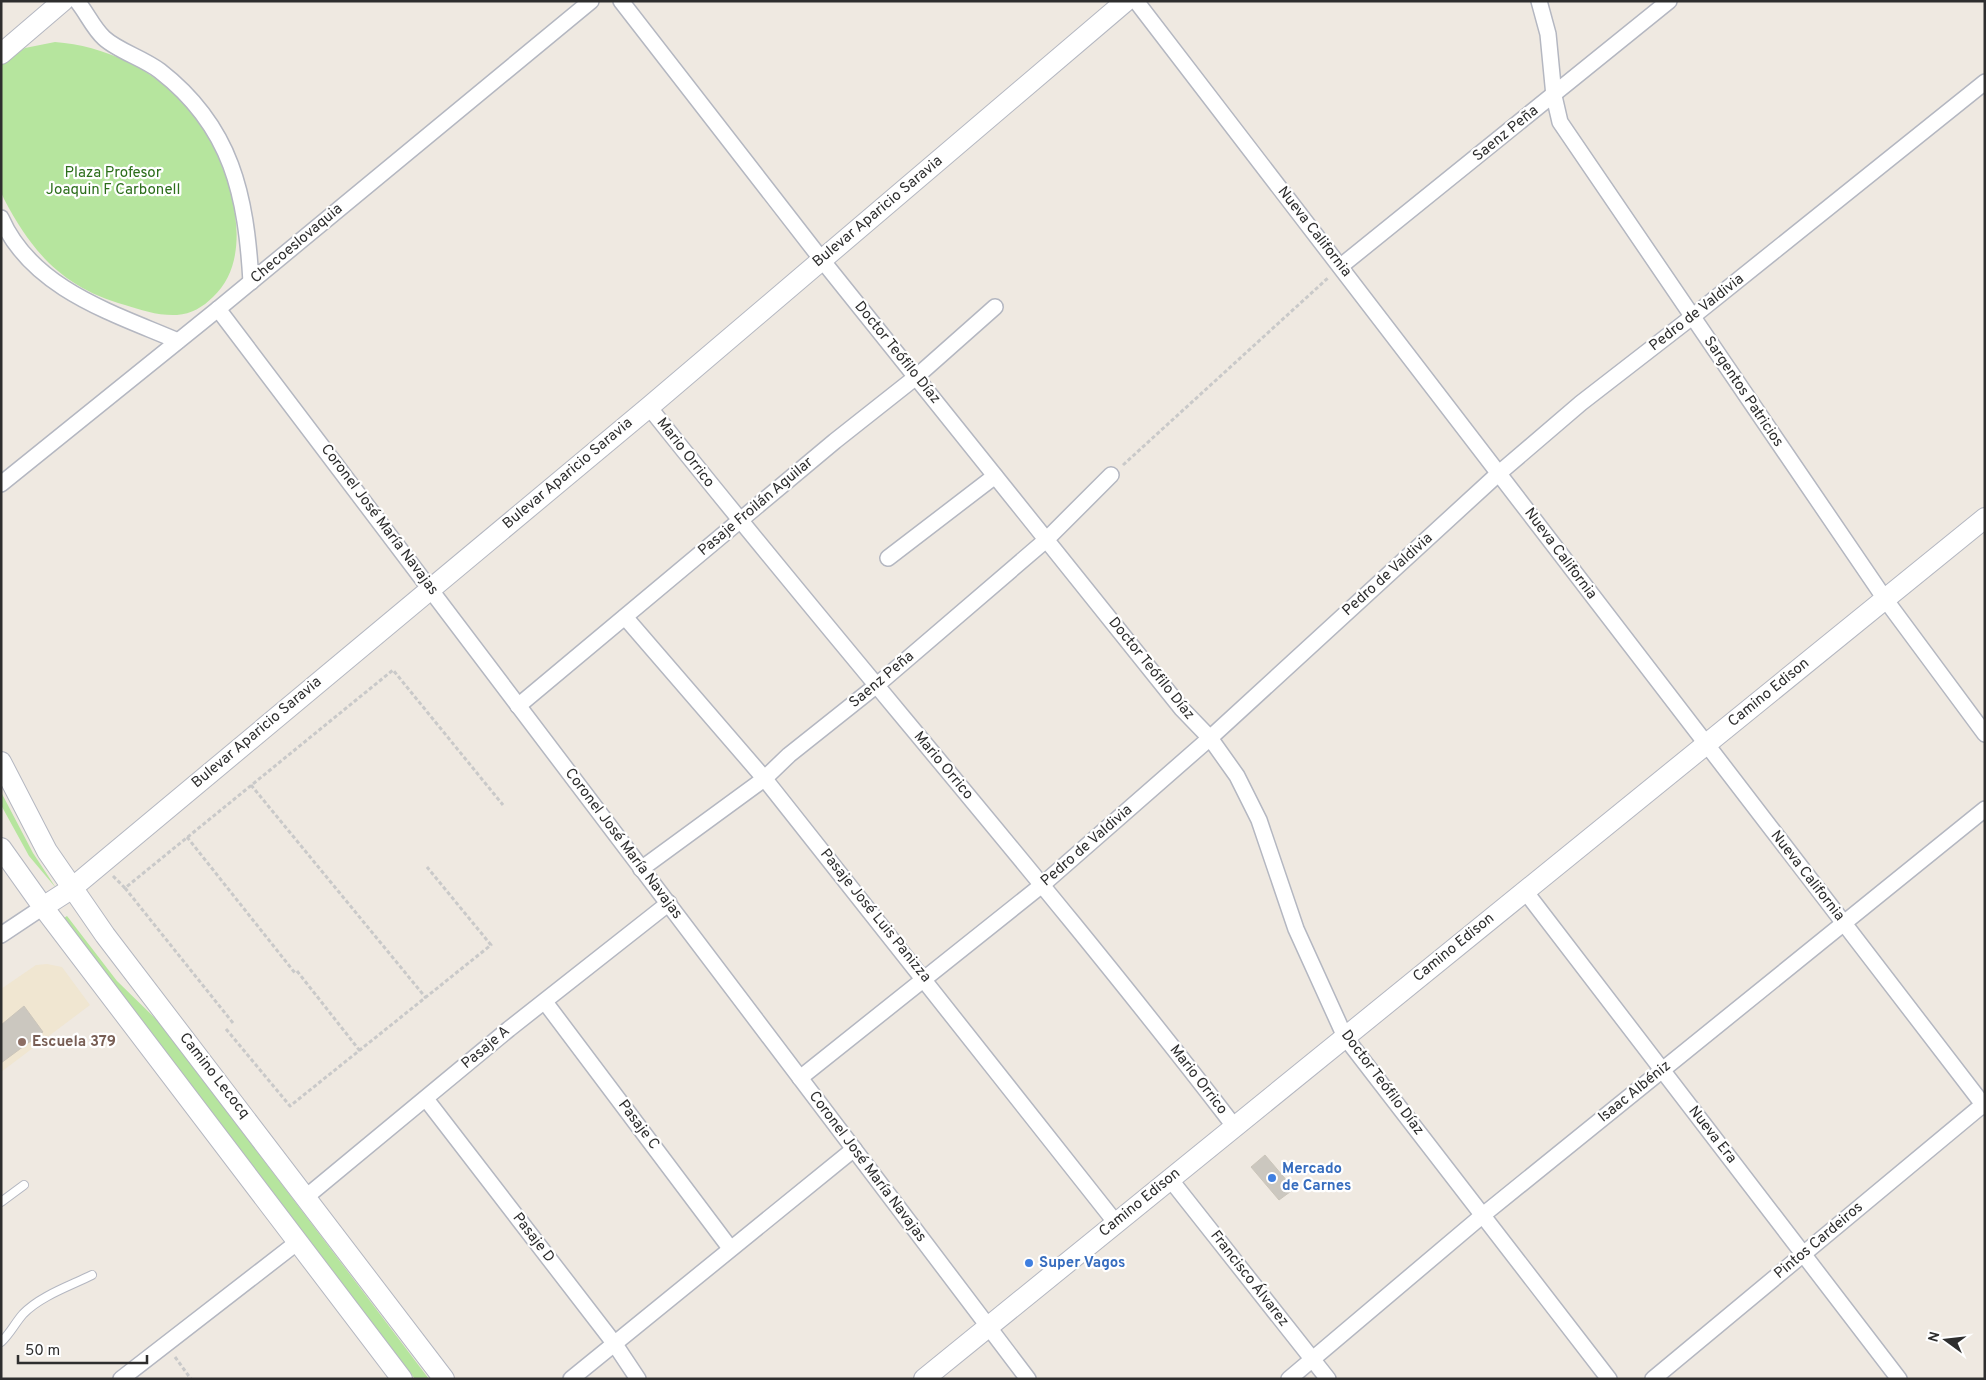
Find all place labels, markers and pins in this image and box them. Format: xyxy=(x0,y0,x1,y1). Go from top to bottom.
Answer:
place label: Escuela 379 xyxy=(32,1033,116,1052)
marker: Escuela 379 xyxy=(16,1036,28,1048)
place label: Mercado de Carnes xyxy=(1282,1160,1351,1196)
marker: Mercado de Carnes xyxy=(1266,1172,1278,1184)
place label: Super Vagos xyxy=(1039,1254,1125,1273)
marker: Super Vagos xyxy=(1023,1257,1035,1269)

